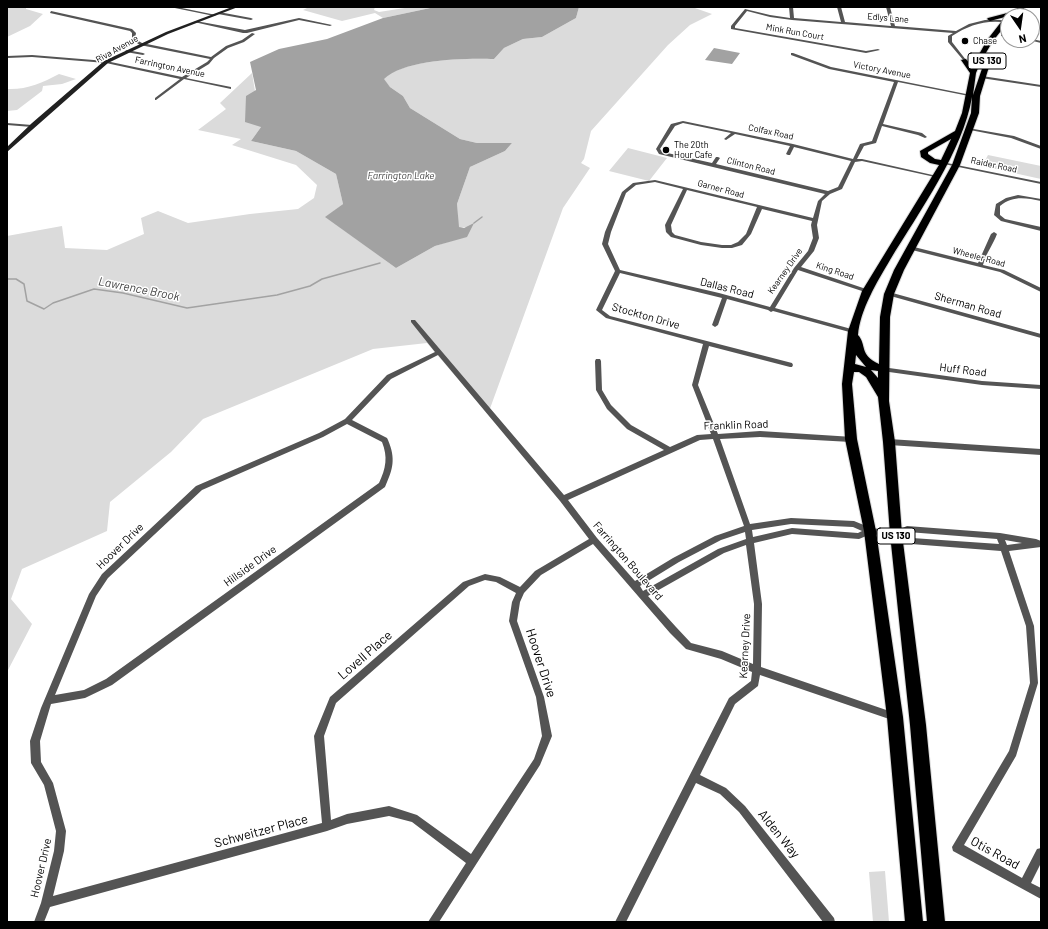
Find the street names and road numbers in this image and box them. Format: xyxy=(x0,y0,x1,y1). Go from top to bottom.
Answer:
street label: Edlys Lane xyxy=(867,11,909,25)
street label: Mink Run Court xyxy=(765,22,825,42)
street label: Riva Avenue xyxy=(94,33,140,65)
road number: US 130 xyxy=(968,53,1006,69)
street label: Farrington Avenue xyxy=(134,54,206,80)
street label: Victory Avenue xyxy=(852,59,912,81)
street label: Colfax Road xyxy=(747,122,795,142)
street label: Clinton Road xyxy=(726,155,776,177)
street label: Raider Road xyxy=(970,155,1018,175)
street label: Garner Road xyxy=(696,178,746,200)
street label: Wheeler Road xyxy=(951,245,1007,269)
street label: Kearney Drive xyxy=(765,246,805,296)
street label: King Road xyxy=(815,260,855,282)
street label: Dallas Road xyxy=(699,275,755,301)
street label: Sherman Road xyxy=(933,289,1003,321)
street label: Stockton Drive xyxy=(611,300,681,332)
street label: Huff Road xyxy=(939,361,987,379)
street label: Franklin Road xyxy=(703,417,769,433)
street label: Farrington Boulevard xyxy=(590,519,666,603)
street label: Hoover Drive xyxy=(94,520,146,572)
road number: US 130 xyxy=(877,528,915,544)
street label: Hillside Drive xyxy=(221,543,279,589)
street label: Kearney Drive xyxy=(737,613,753,679)
street label: Lovell Place xyxy=(335,627,395,683)
street label: Hoover Drive xyxy=(523,627,559,699)
street label: Alden Way xyxy=(755,807,803,861)
street label: Schweitzer Place xyxy=(212,811,310,851)
street label: Otis Road xyxy=(968,833,1022,873)
street label: Hoover Drive xyxy=(28,837,54,899)

